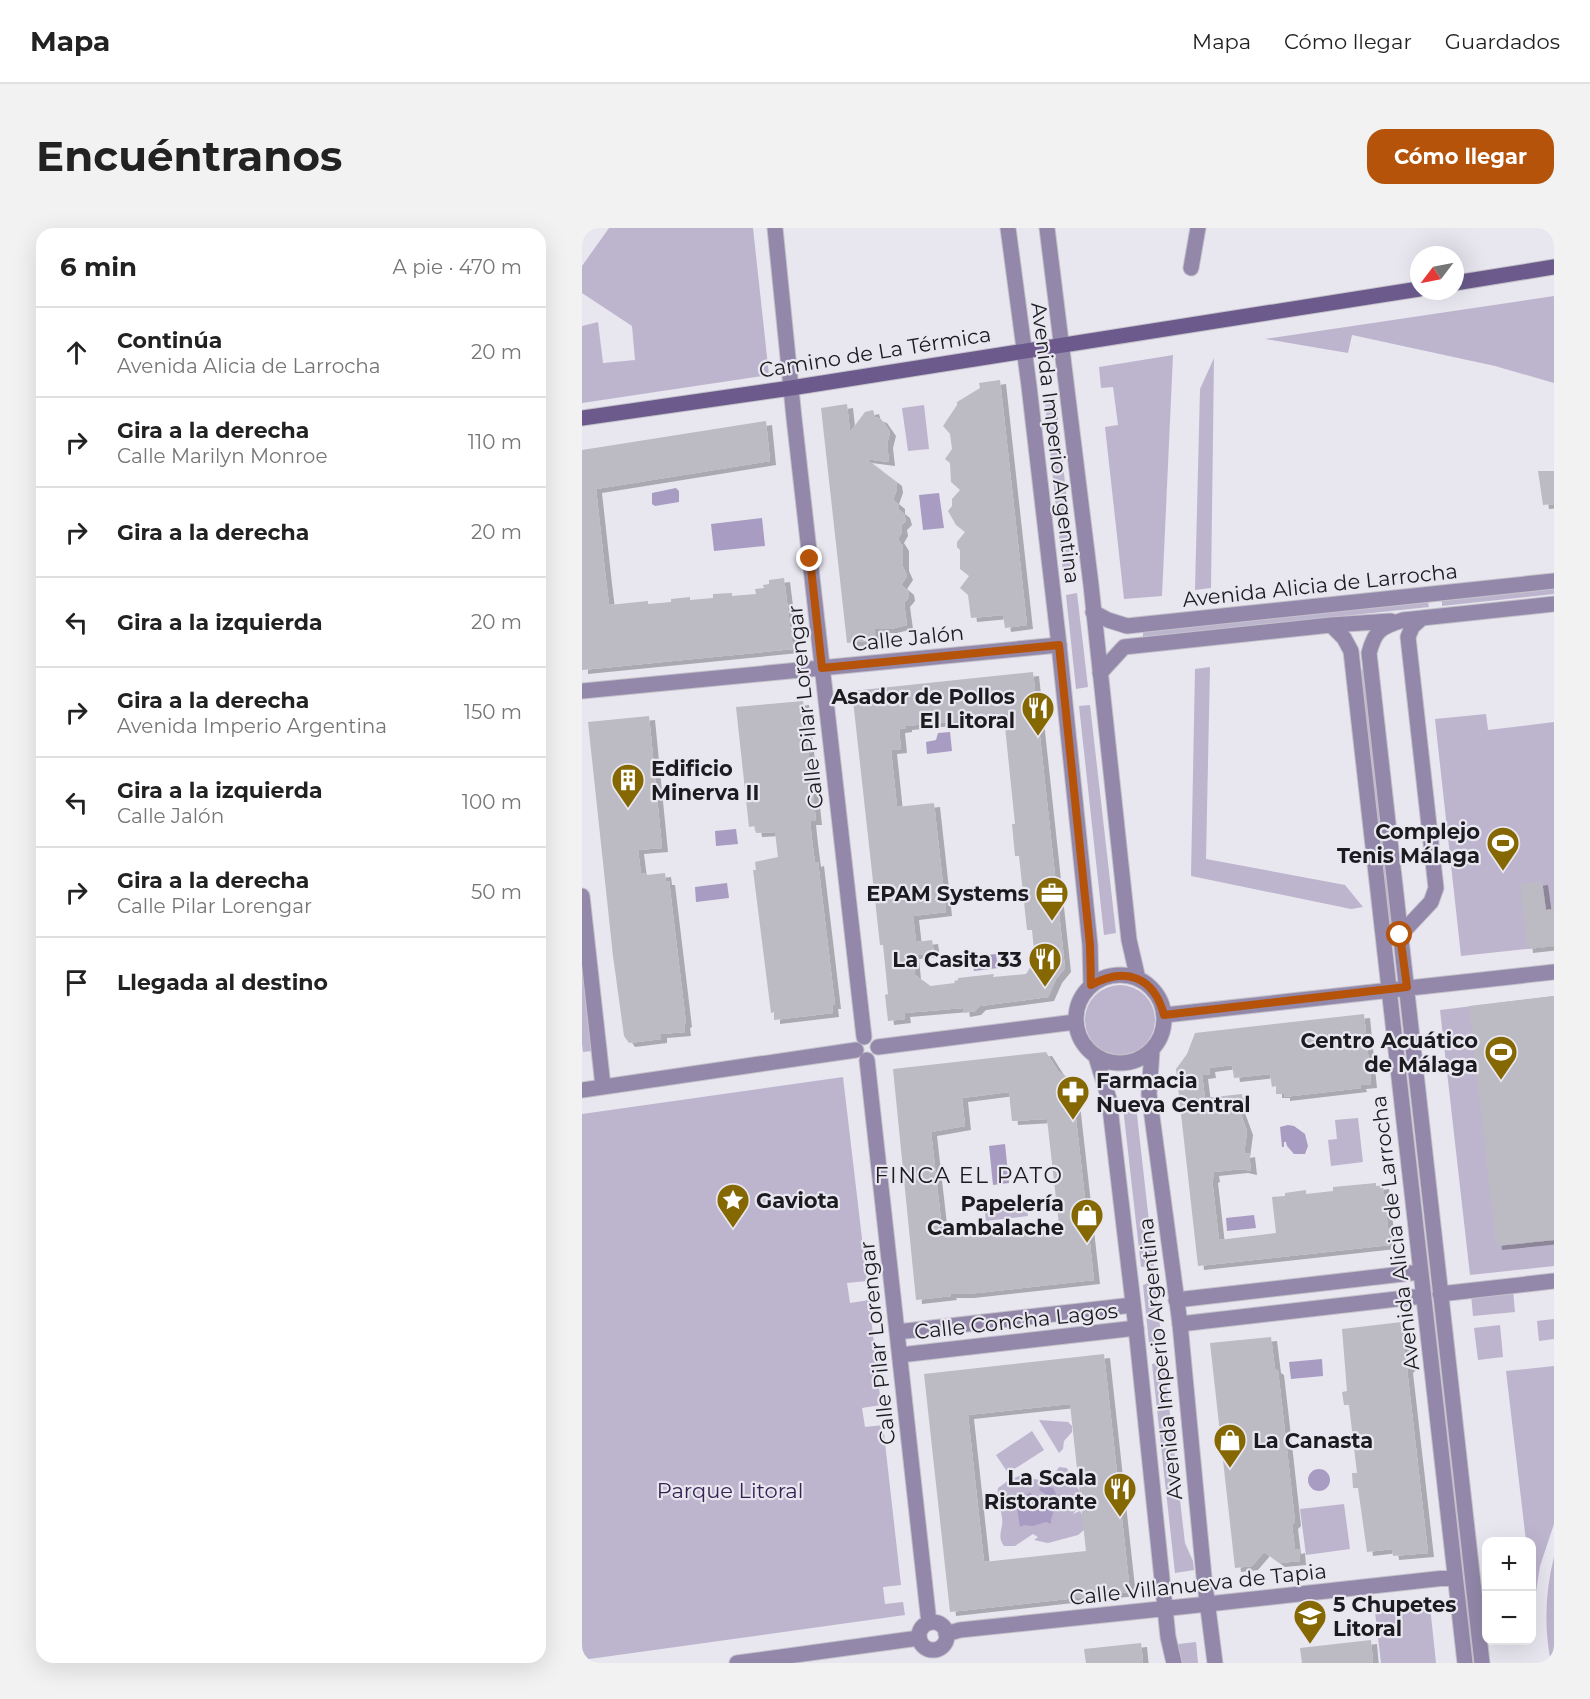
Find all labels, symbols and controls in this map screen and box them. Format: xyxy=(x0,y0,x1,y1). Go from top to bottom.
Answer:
text: Mapa xyxy=(30,24,110,58)
text: Mapa xyxy=(1192,29,1251,54)
text: Cómo llegar xyxy=(1284,29,1412,54)
text: Guardados xyxy=(1445,29,1560,54)
button: Cómo llegar xyxy=(1367,129,1554,184)
text: Encuéntranos xyxy=(36,130,342,182)
north arrow xyxy=(1410,246,1464,300)
text: 6 min xyxy=(60,251,137,283)
text: A pie · 470 m xyxy=(393,255,522,279)
street label: Avenida Imperio Argentina xyxy=(1026,301,1086,585)
street label: Camino de La Térmica xyxy=(757,321,993,383)
text: Continúa xyxy=(117,327,222,354)
icon: ahead xyxy=(60,336,93,369)
text: 20 m xyxy=(471,340,522,364)
text: Avenida Alicia de Larrocha xyxy=(117,354,381,378)
text: Gira a la derecha xyxy=(117,417,309,444)
icon: right xyxy=(60,426,93,459)
text: 110 m xyxy=(468,430,522,454)
text: Calle Marilyn Monroe xyxy=(117,444,328,468)
icon: right xyxy=(60,516,93,549)
text: Gira a la derecha xyxy=(117,519,309,546)
text: 20 m xyxy=(471,520,522,544)
route end xyxy=(796,545,822,571)
street label: Avenida Alicia de Larrocha xyxy=(1181,558,1459,612)
street label: Calle Pilar Lorengar xyxy=(782,604,828,810)
icon: left xyxy=(60,606,93,639)
text: Gira a la izquierda xyxy=(117,609,323,636)
text: 20 m xyxy=(471,610,522,634)
street label: Calle Jalón xyxy=(851,620,965,656)
place label: Asador de Pollos El Litoral xyxy=(830,684,1015,733)
text: Gira a la derecha xyxy=(117,687,309,714)
restaurant icon: Asador de Pollos El Litoral xyxy=(1020,690,1056,737)
icon: right xyxy=(60,696,93,729)
text: 150 m xyxy=(464,700,522,724)
text: Avenida Imperio Argentina xyxy=(117,714,387,738)
place label: Edificio Minerva II xyxy=(651,756,759,805)
building icon: Edificio Minerva II xyxy=(610,762,646,809)
text: Gira a la izquierda xyxy=(117,777,323,804)
icon: left xyxy=(60,786,93,819)
text: 100 m xyxy=(462,790,522,814)
text: Calle Jalón xyxy=(117,804,224,828)
place label: Complejo Tenis Málaga xyxy=(1337,819,1480,868)
sports icon: Complejo Tenis Málaga xyxy=(1485,825,1521,872)
text: Gira a la derecha xyxy=(117,867,309,894)
office icon: EPAM Systems xyxy=(1034,875,1070,922)
icon: right xyxy=(60,876,93,909)
text: 50 m xyxy=(471,880,522,904)
place label: EPAM Systems xyxy=(866,881,1029,906)
text: Calle Pilar Lorengar xyxy=(117,894,312,918)
route start xyxy=(1386,921,1412,947)
restaurant icon: La Casita 33 xyxy=(1027,941,1063,988)
place label: La Casita 33 xyxy=(892,947,1022,972)
icon: arrive xyxy=(60,966,93,999)
text: Llegada al destino xyxy=(117,969,328,996)
place label: Centro Acuático de Málaga xyxy=(1300,1028,1478,1077)
sports icon: Centro Acuático de Málaga xyxy=(1483,1034,1519,1081)
place label: Farmacia Nueva Central xyxy=(1096,1068,1251,1117)
pharmacy icon: Farmacia Nueva Central xyxy=(1055,1074,1091,1121)
street label: Avenida Alicia de Larrocha xyxy=(1366,1094,1424,1372)
district label: FINCA EL PATO xyxy=(875,1162,1063,1189)
place icon: Gaviota xyxy=(715,1182,751,1229)
place label: Gaviota xyxy=(756,1188,839,1213)
place label: Papelería Cambalache xyxy=(927,1191,1064,1240)
shop icon: Papelería Cambalache xyxy=(1069,1197,1105,1244)
street label: Avenida Imperio Argentina xyxy=(1133,1217,1187,1501)
street label: Calle Pilar Lorengar xyxy=(854,1240,900,1446)
street label: Calle Concha Lagos xyxy=(913,1298,1119,1344)
shop icon: La Canasta xyxy=(1212,1422,1248,1469)
place label: La Canasta xyxy=(1253,1428,1373,1453)
place label: La Scala Ristorante xyxy=(984,1465,1097,1514)
restaurant icon: La Scala Ristorante xyxy=(1102,1471,1138,1518)
park label: Parque Litoral xyxy=(657,1478,803,1503)
map controls xyxy=(1482,1537,1536,1645)
button: + xyxy=(1482,1537,1536,1591)
street label: Calle Villanueva de Tapia xyxy=(1068,1558,1328,1610)
button: − xyxy=(1482,1591,1536,1645)
place label: 5 Chupetes Litoral xyxy=(1333,1592,1457,1641)
school or university icon: 5 Chupetes Litoral xyxy=(1292,1598,1328,1645)

